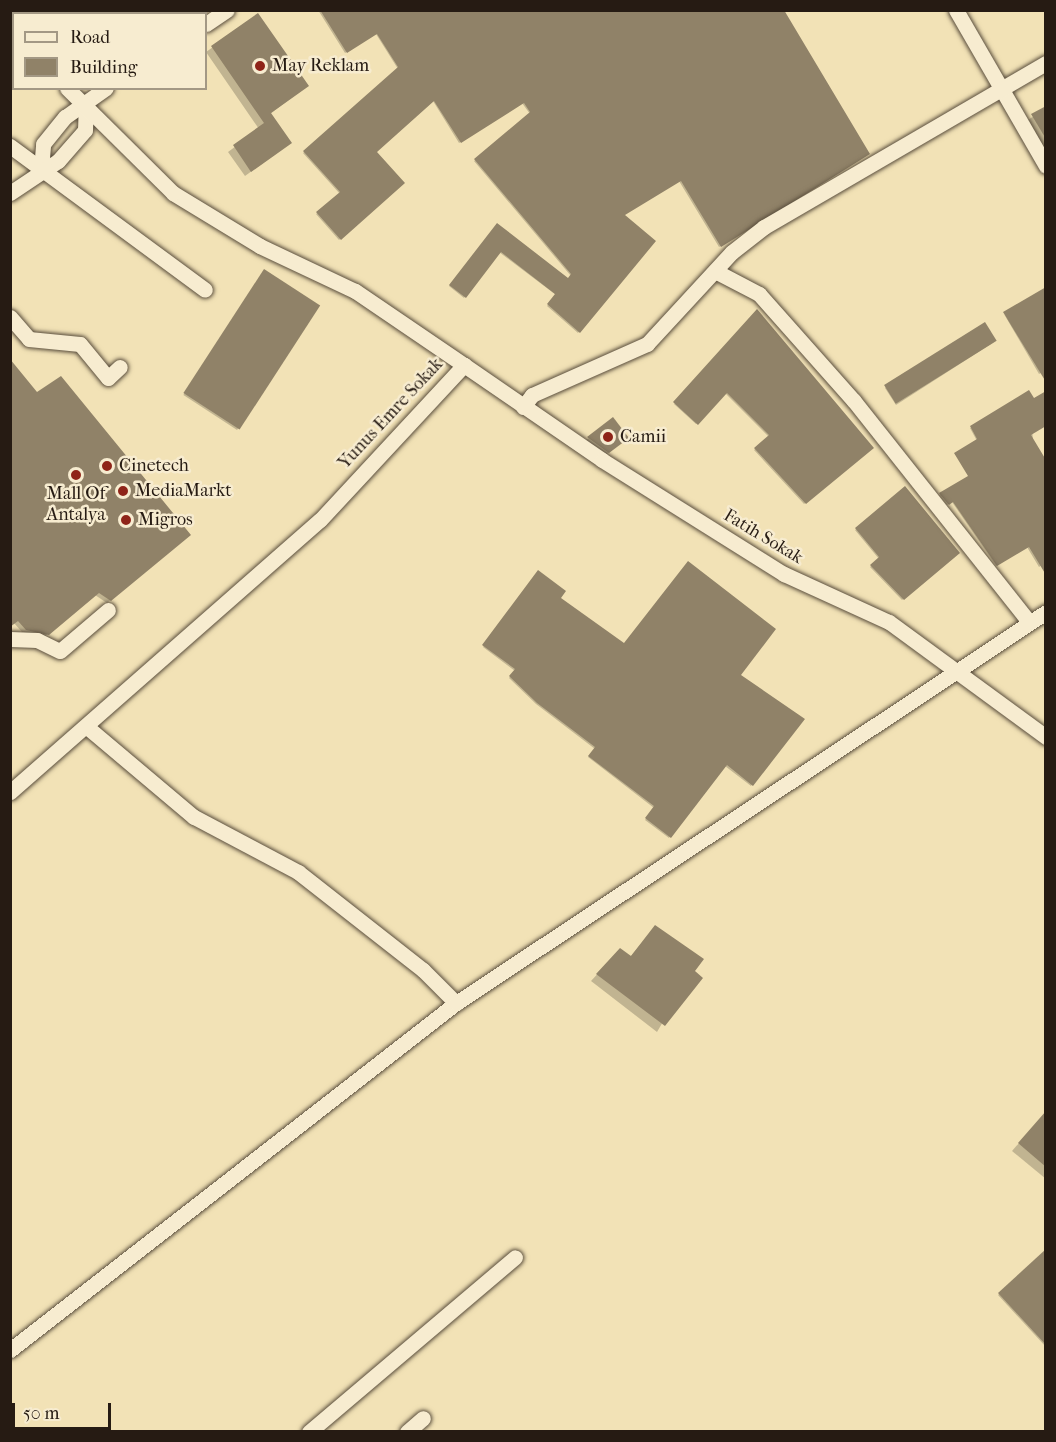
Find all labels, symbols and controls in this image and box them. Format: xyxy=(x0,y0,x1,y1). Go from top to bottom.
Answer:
legend xyxy=(12,12,207,90)
text: Road xyxy=(70,27,110,48)
place label: May Reklam xyxy=(272,55,369,77)
text: Building xyxy=(70,57,137,78)
marker: May Reklam xyxy=(253,59,267,73)
street label: Yunus Emre Sokak xyxy=(334,354,448,474)
place label: Camii xyxy=(620,426,666,448)
marker: Camii xyxy=(601,430,615,444)
place label: Cinetech xyxy=(119,455,189,477)
marker: Cinetech xyxy=(100,459,114,473)
marker: Mall Of Antalya xyxy=(69,468,83,482)
place label: MediaMarkt xyxy=(135,480,232,502)
place label: Mall Of Antalya xyxy=(46,484,106,526)
marker: MediaMarkt xyxy=(116,484,130,498)
street label: Fatih Sokak xyxy=(719,505,807,569)
place label: Migros xyxy=(138,509,193,531)
marker: Migros xyxy=(119,513,133,527)
scale bar xyxy=(15,1391,114,1429)
text: 50 m xyxy=(23,1403,59,1424)

